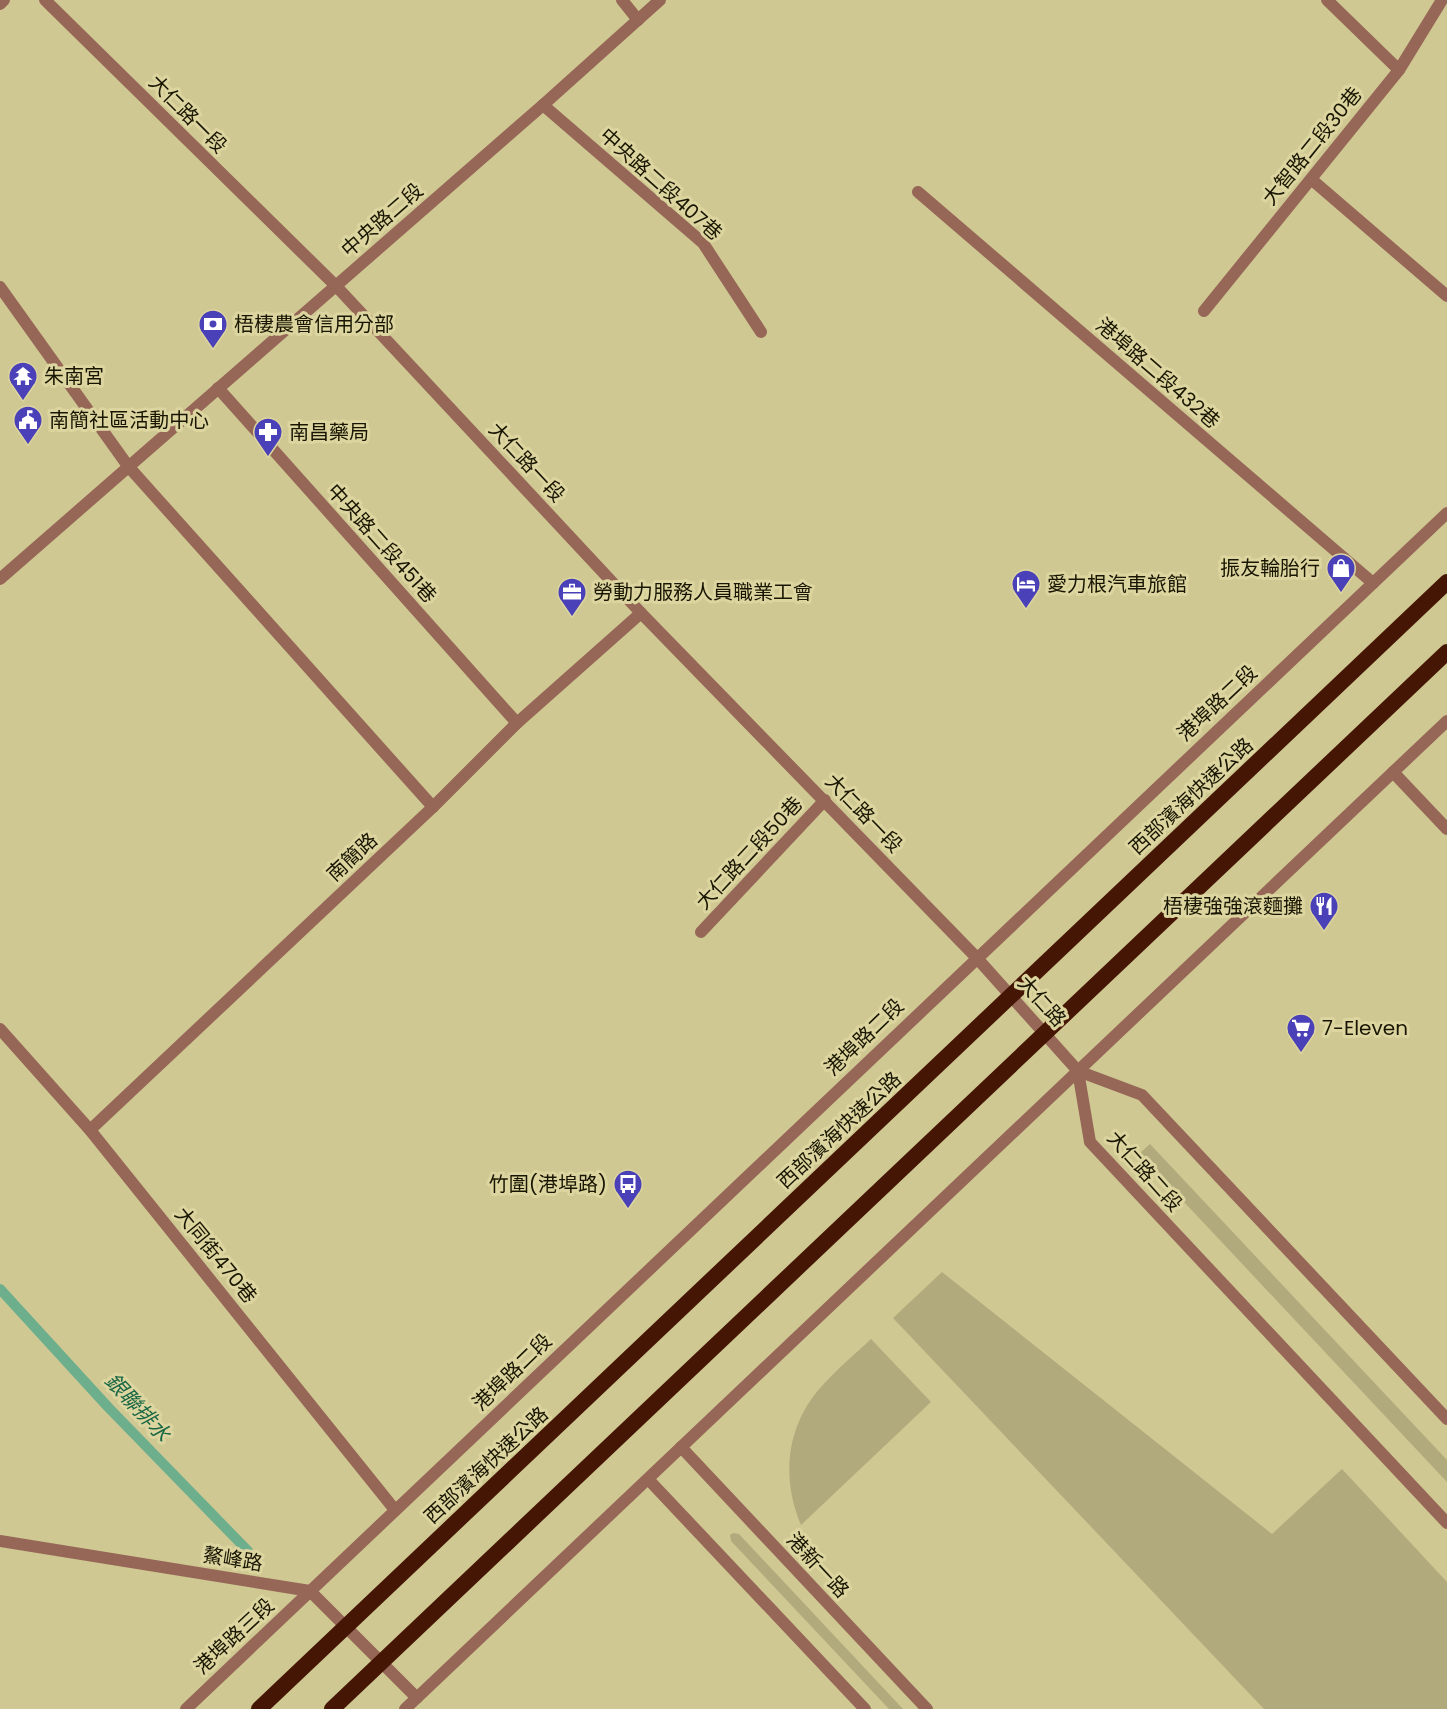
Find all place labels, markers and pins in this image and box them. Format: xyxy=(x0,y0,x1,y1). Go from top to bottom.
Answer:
bank icon: 梧棲農會信用分部 xyxy=(197,308,229,350)
place label: 梧棲農會信用分部 xyxy=(234,310,394,338)
temple icon: 朱南宮 xyxy=(7,360,39,402)
place label: 朱南宮 xyxy=(44,362,104,390)
public building icon: 南簡社區活動中心 xyxy=(12,404,44,446)
place label: 南簡社區活動中心 xyxy=(49,406,209,434)
pharmacy icon: 南昌藥局 xyxy=(252,416,284,458)
place label: 南昌藥局 xyxy=(289,418,369,446)
shop icon: 振友輪胎行 xyxy=(1325,552,1357,594)
place label: 振友輪胎行 xyxy=(1220,554,1320,582)
hotel icon: 愛力根汽車旅館 xyxy=(1010,568,1042,610)
place label: 愛力根汽車旅館 xyxy=(1047,570,1187,598)
office icon: 勞動力服務人員職業工會 xyxy=(556,576,588,618)
place label: 勞動力服務人員職業工會 xyxy=(593,578,813,606)
restaurant icon: 梧棲強強滾麵攤 xyxy=(1308,890,1340,932)
place label: 梧棲強強滾麵攤 xyxy=(1163,892,1303,920)
supermarket icon: 7-Eleven xyxy=(1285,1012,1317,1054)
place label: 7-Eleven xyxy=(1322,1014,1408,1042)
bus stop icon: 竹圍(港埠路) xyxy=(612,1168,644,1210)
place label: 竹圍(港埠路) xyxy=(489,1170,607,1198)

